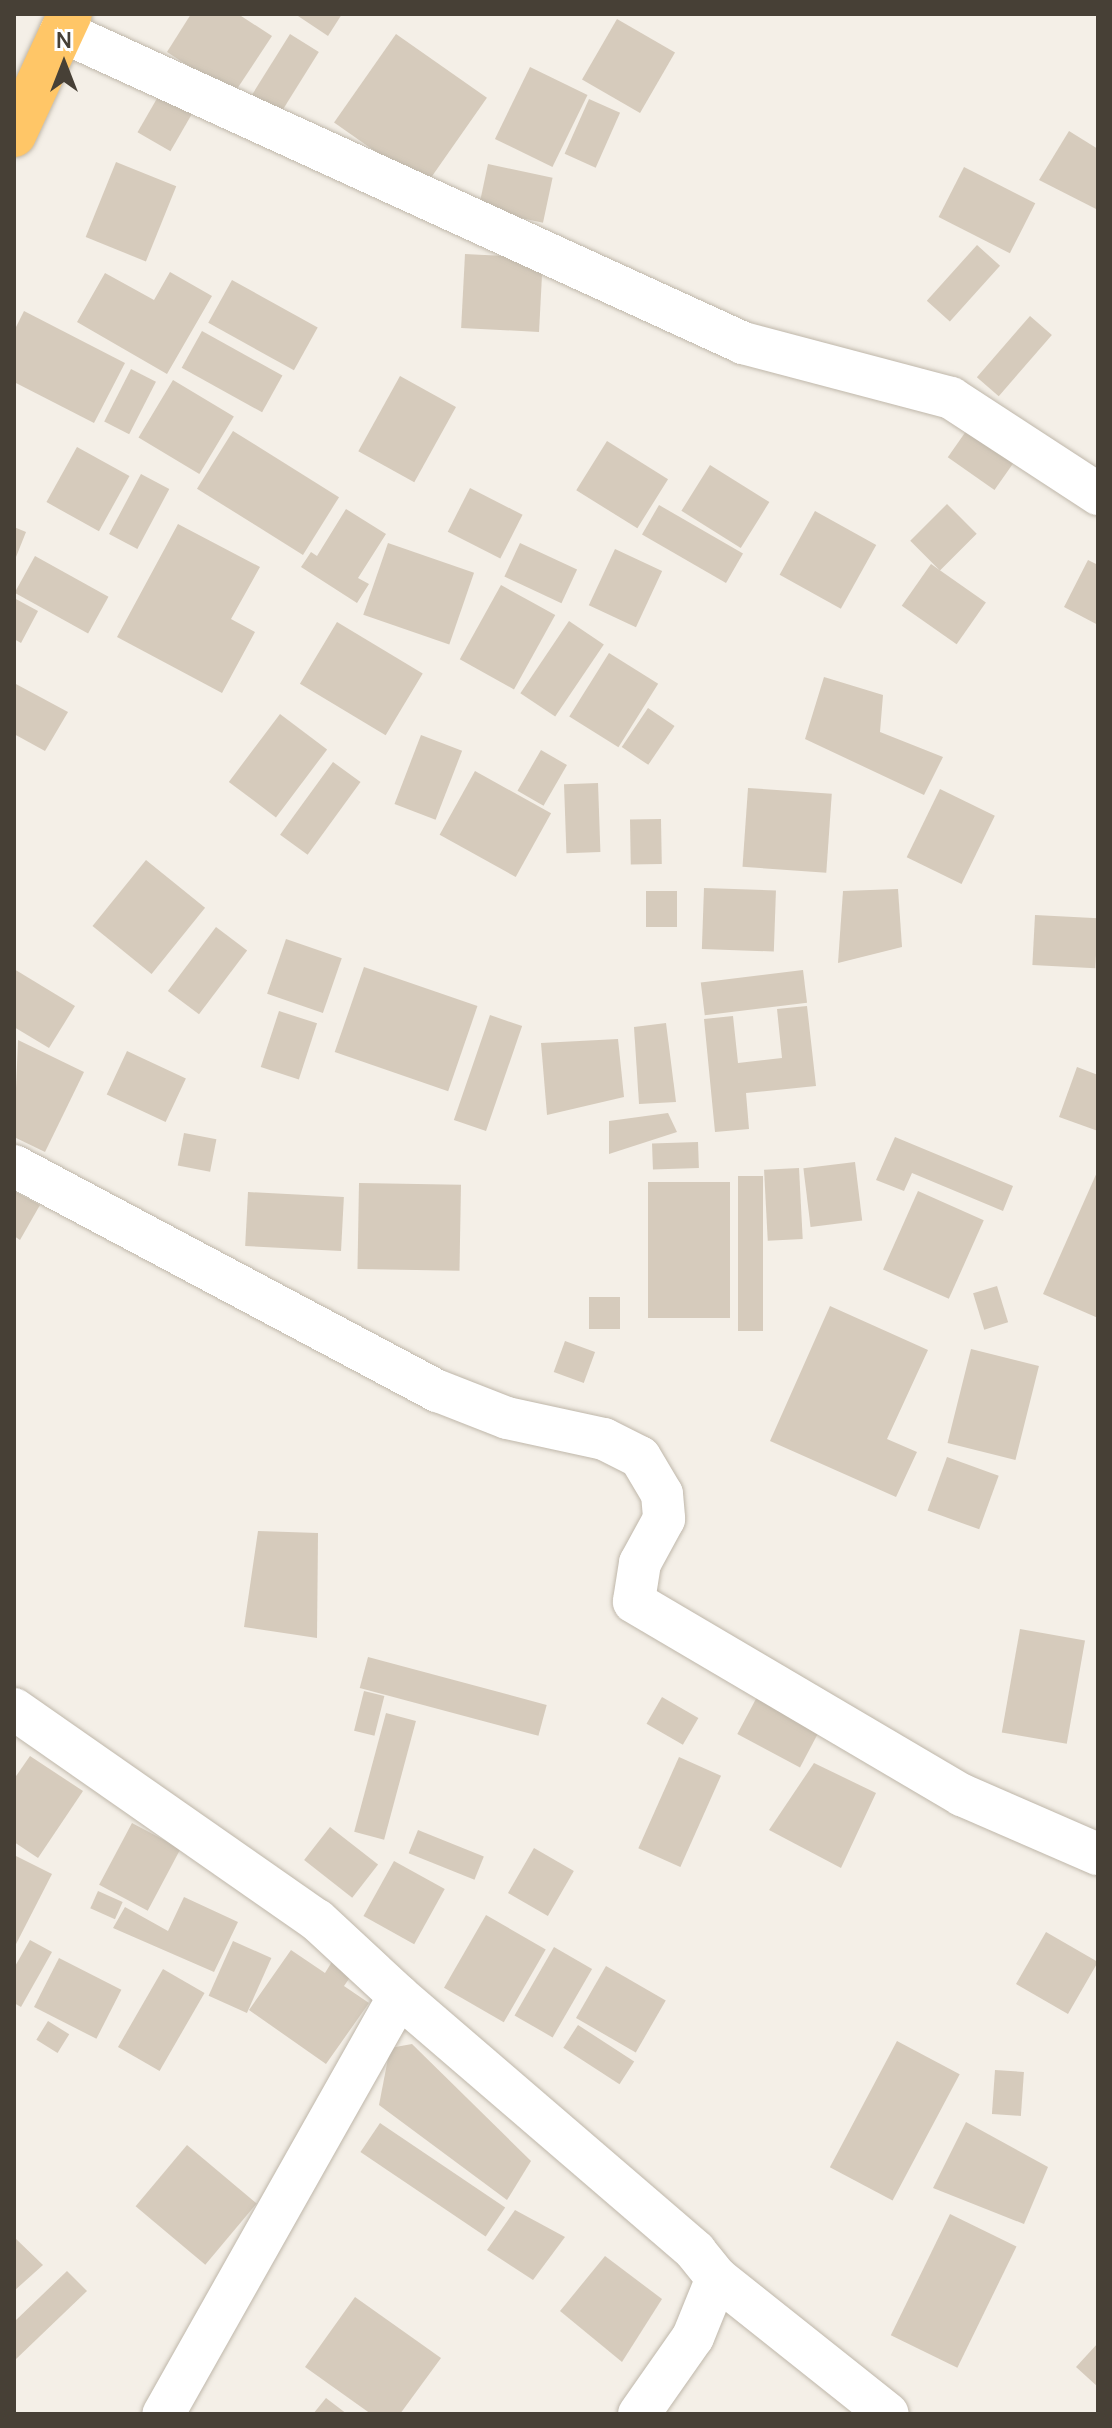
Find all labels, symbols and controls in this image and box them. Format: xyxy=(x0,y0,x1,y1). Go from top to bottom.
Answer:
north arrow xyxy=(24,24,104,104)
text: N xyxy=(56,25,72,55)

